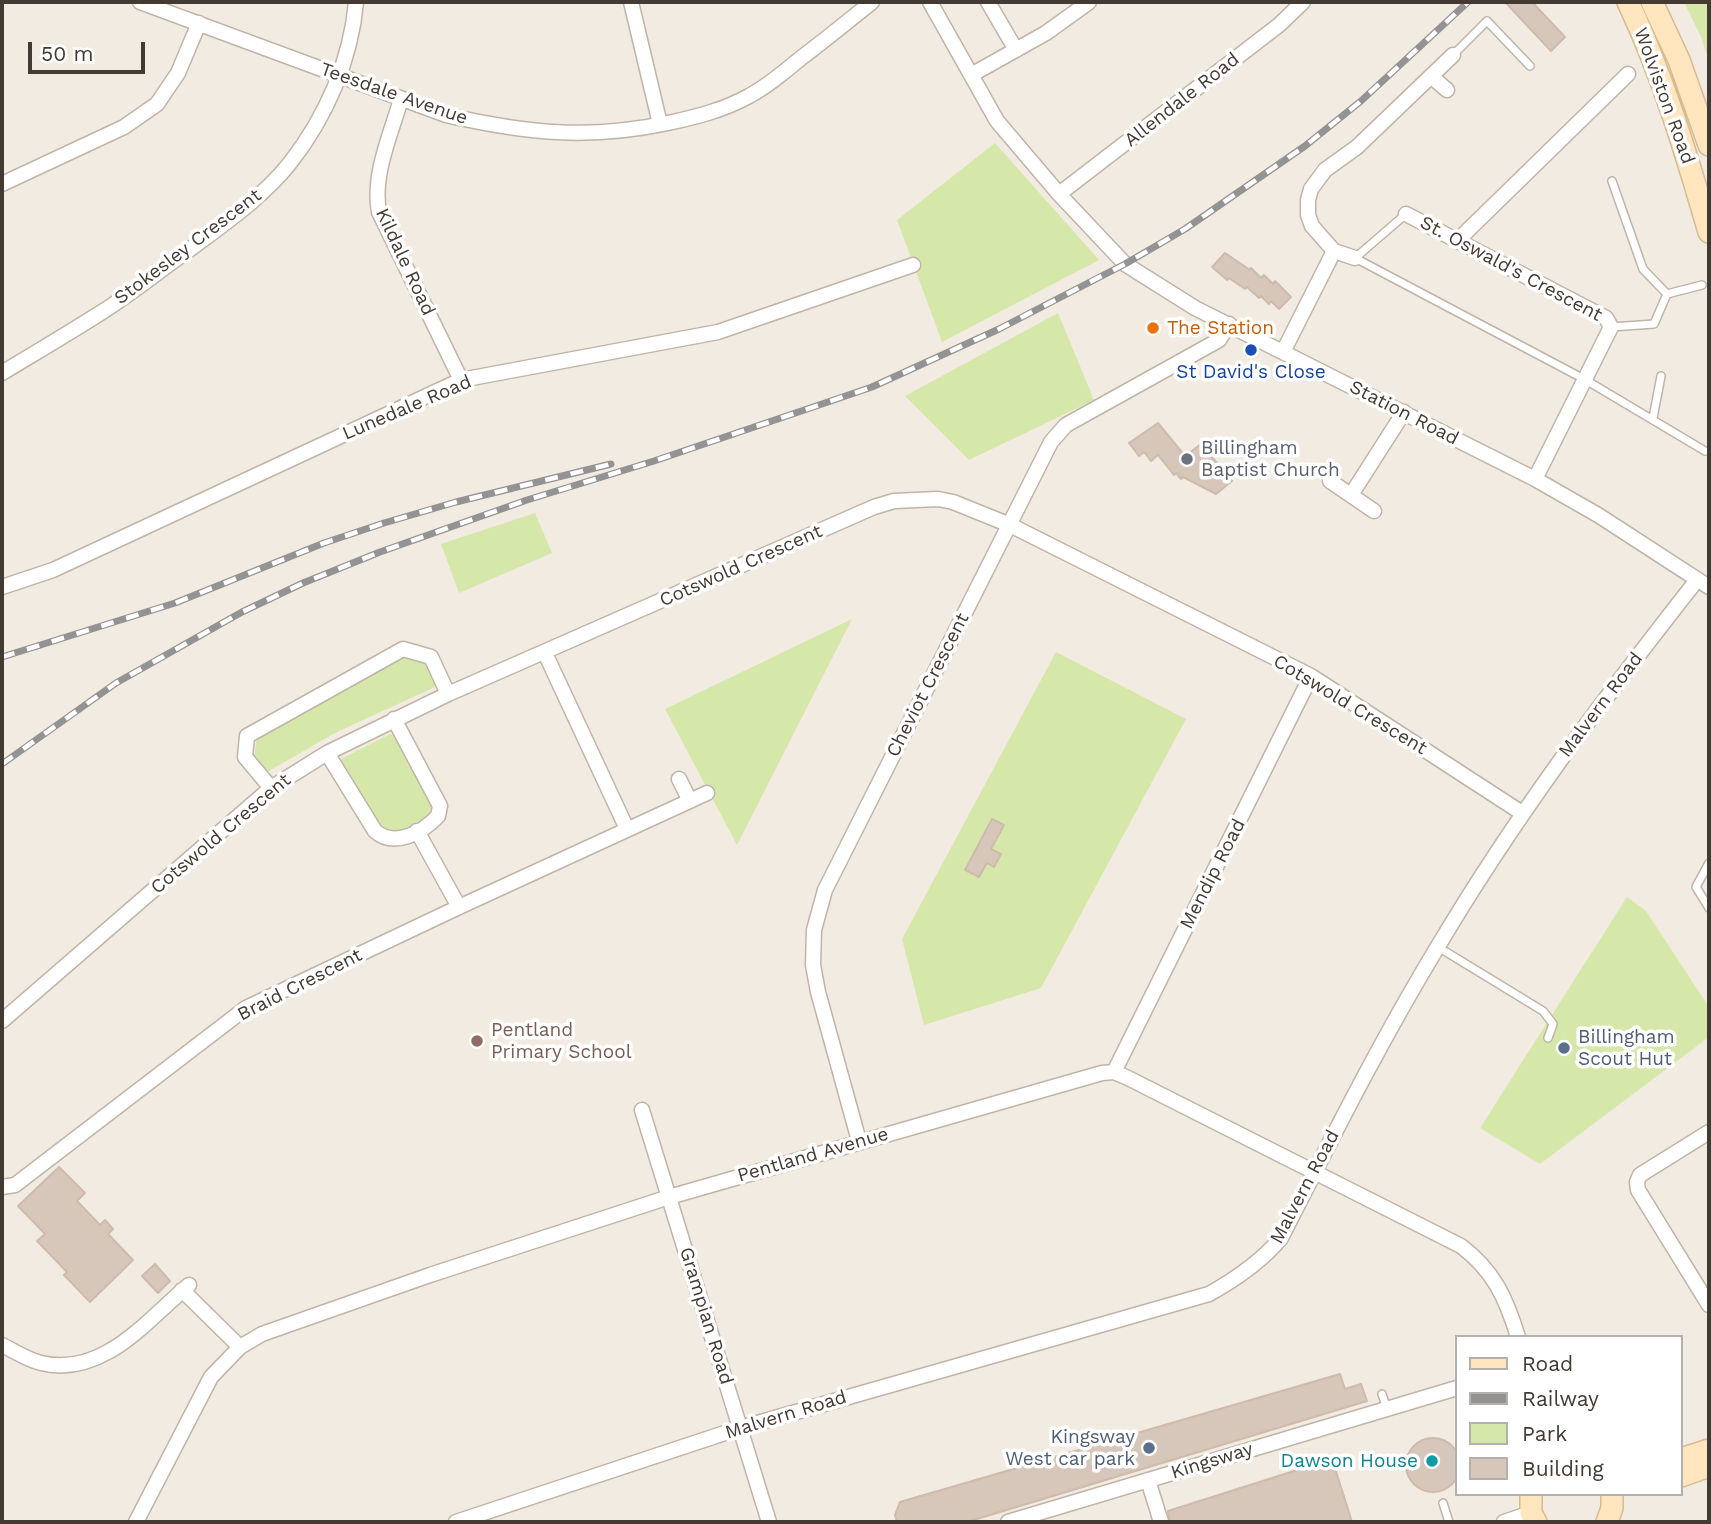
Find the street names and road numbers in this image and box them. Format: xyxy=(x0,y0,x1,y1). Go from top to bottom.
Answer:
street label: Wolviston Road xyxy=(1629,25,1699,167)
street label: Allendale Road xyxy=(1120,48,1244,152)
street label: Teesdale Avenue xyxy=(317,58,471,130)
street label: Stokesley Crescent xyxy=(110,184,266,310)
street label: Kildale Road xyxy=(370,205,440,319)
street label: St. Oswald's Crescent xyxy=(1416,211,1606,327)
street label: Lunedale Road xyxy=(339,371,475,445)
street label: Station Road xyxy=(1346,376,1462,450)
street label: Cotswold Crescent xyxy=(656,520,826,612)
street label: Cheviot Crescent xyxy=(882,609,974,761)
street label: Malvern Road xyxy=(1554,648,1648,762)
street label: Cotswold Crescent xyxy=(1269,650,1431,760)
street label: Cotswold Crescent xyxy=(146,769,296,899)
street label: Mendip Road xyxy=(1175,815,1251,933)
street label: Braid Crescent xyxy=(234,944,366,1026)
street label: Pentland Avenue xyxy=(735,1123,891,1187)
street label: Malvern Road xyxy=(1265,1126,1345,1248)
street label: Grampian Road xyxy=(674,1245,738,1387)
street label: Malvern Road xyxy=(723,1386,849,1444)
street label: Kingsway xyxy=(1168,1438,1256,1484)

